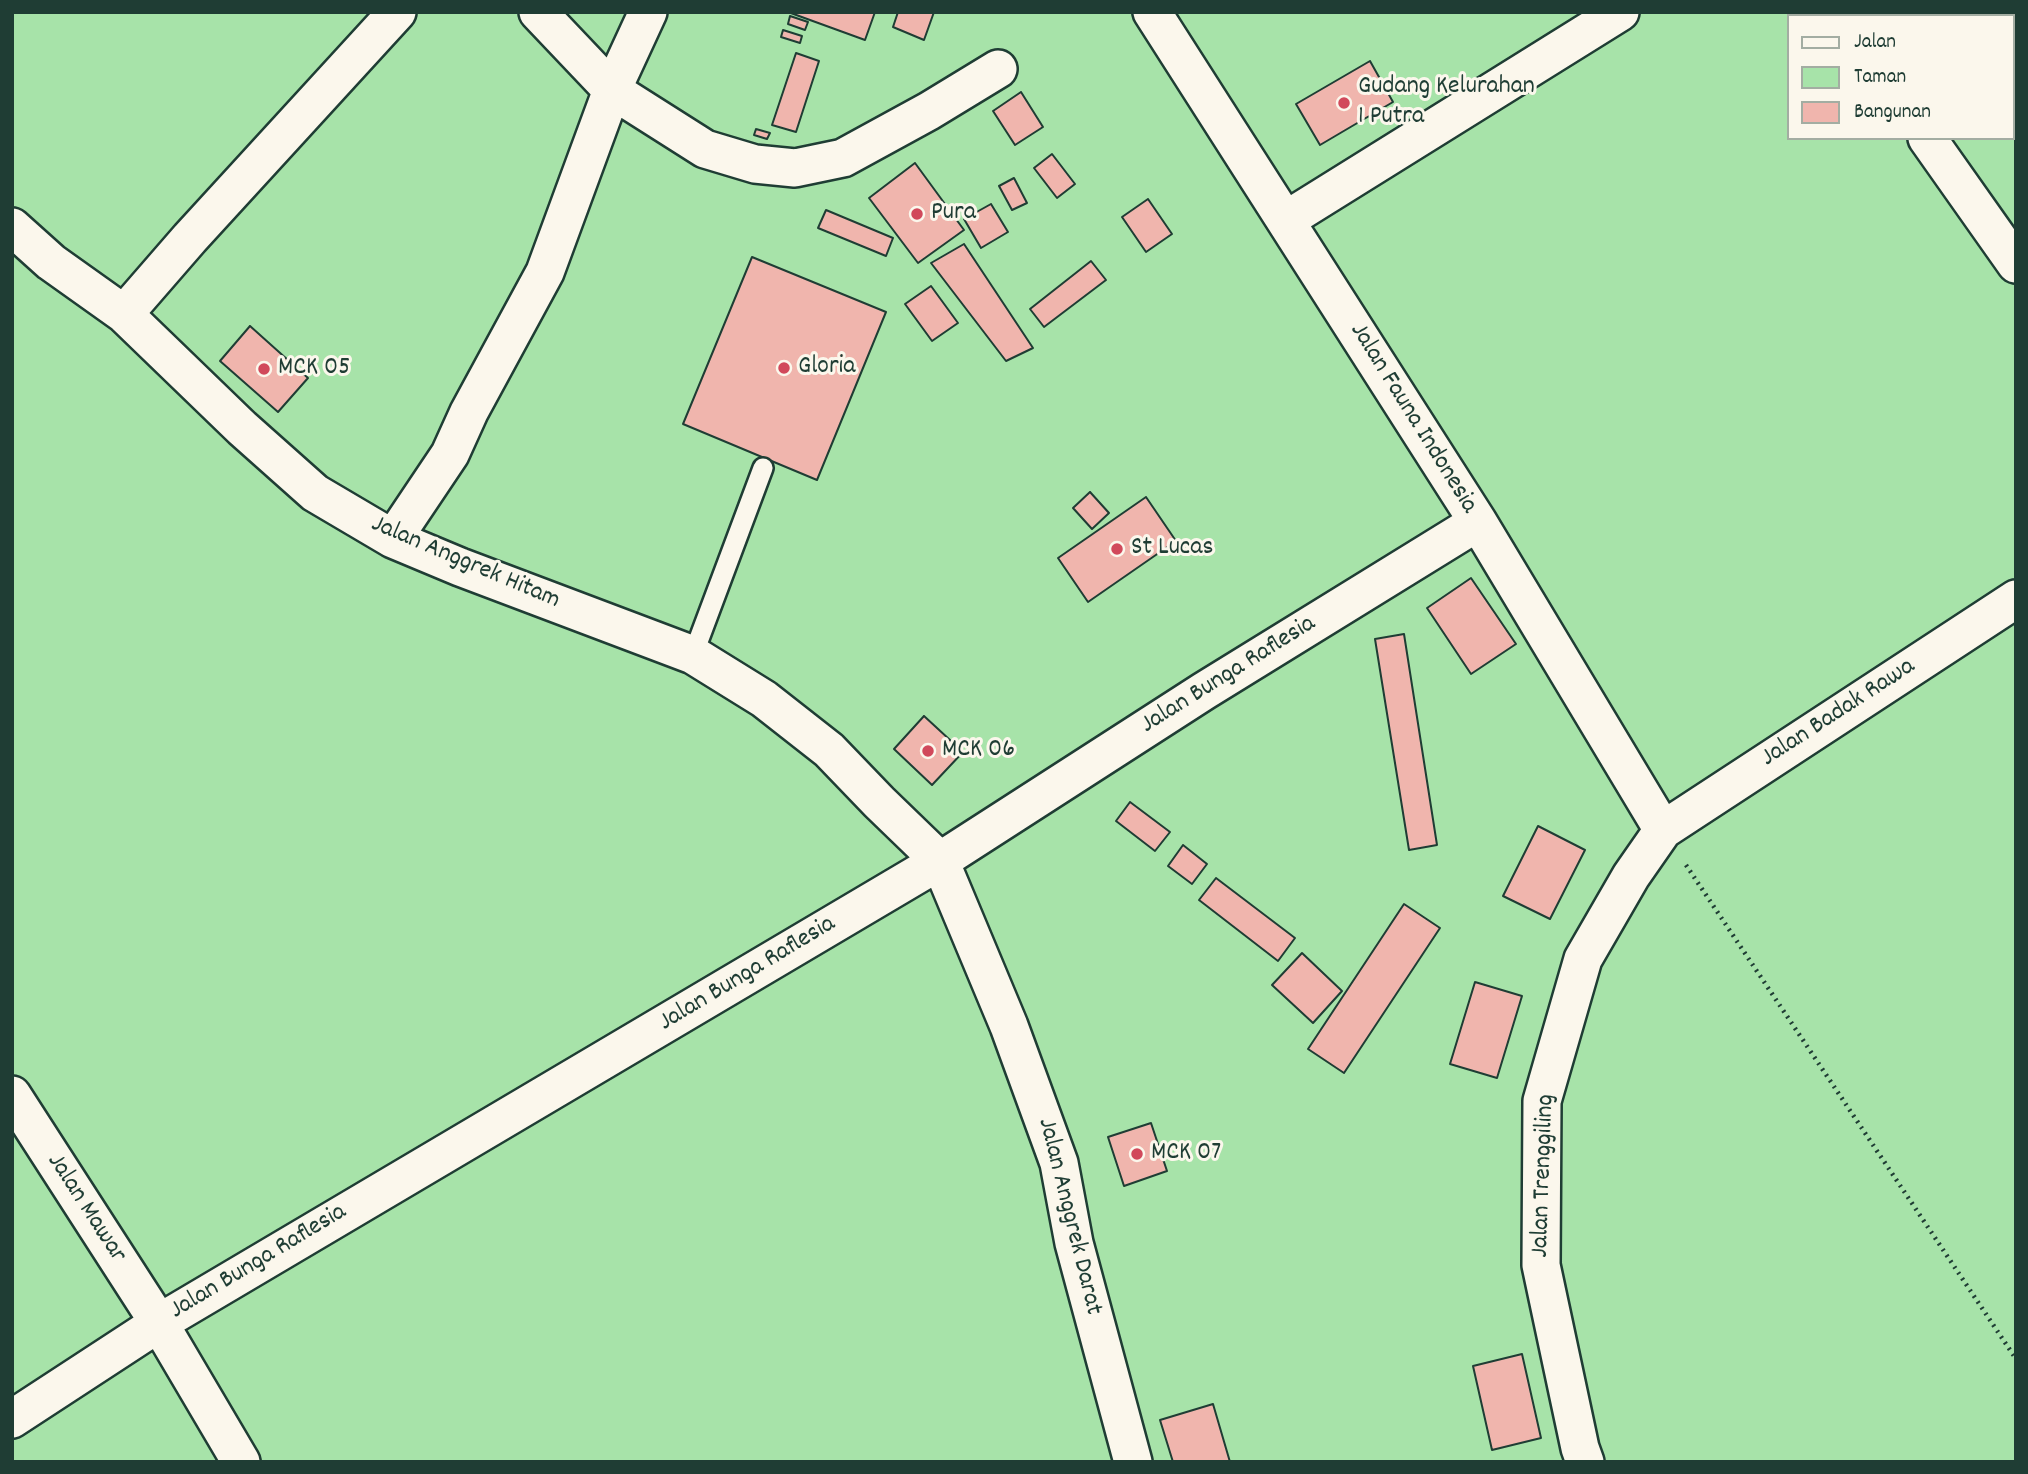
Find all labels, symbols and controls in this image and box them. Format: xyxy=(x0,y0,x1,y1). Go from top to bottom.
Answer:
legend xyxy=(1786,14,2014,140)
text: Jalan xyxy=(1854,28,1896,58)
text: Taman xyxy=(1854,63,1906,93)
place label: Gudang Kelurahan 1 Putra xyxy=(1358,72,1535,134)
marker: Gudang Kelurahan 1 Putra xyxy=(1336,95,1352,111)
text: Bangunan xyxy=(1854,98,1931,128)
place label: Pura xyxy=(931,198,976,230)
marker: Pura xyxy=(909,206,925,222)
street label: Jalan Fauna Indonesia xyxy=(1341,318,1483,520)
place label: Gloria xyxy=(798,352,855,384)
place label: MCK 05 xyxy=(278,353,350,385)
marker: Gloria xyxy=(776,360,792,376)
marker: MCK 05 xyxy=(256,361,272,377)
street label: Jalan Anggrek Hitam xyxy=(366,510,564,618)
place label: St Lucas xyxy=(1131,533,1213,565)
marker: St Lucas xyxy=(1109,541,1125,557)
street label: Jalan Bunga Raflesia xyxy=(1136,610,1322,742)
street label: Jalan Badak Rawa xyxy=(1756,653,1922,775)
place label: MCK 06 xyxy=(942,735,1015,767)
marker: MCK 06 xyxy=(920,743,936,759)
street label: Jalan Bunga Raflesia xyxy=(654,910,842,1040)
street label: Jalan Trenggiling xyxy=(1527,1094,1563,1258)
street label: Jalan Anggrek Darat xyxy=(1028,1115,1108,1319)
place label: MCK 07 xyxy=(1151,1138,1221,1170)
marker: MCK 07 xyxy=(1129,1146,1145,1162)
street label: Jalan Mawar xyxy=(38,1148,132,1270)
street label: Jalan Bunga Raflesia xyxy=(165,1198,353,1328)

